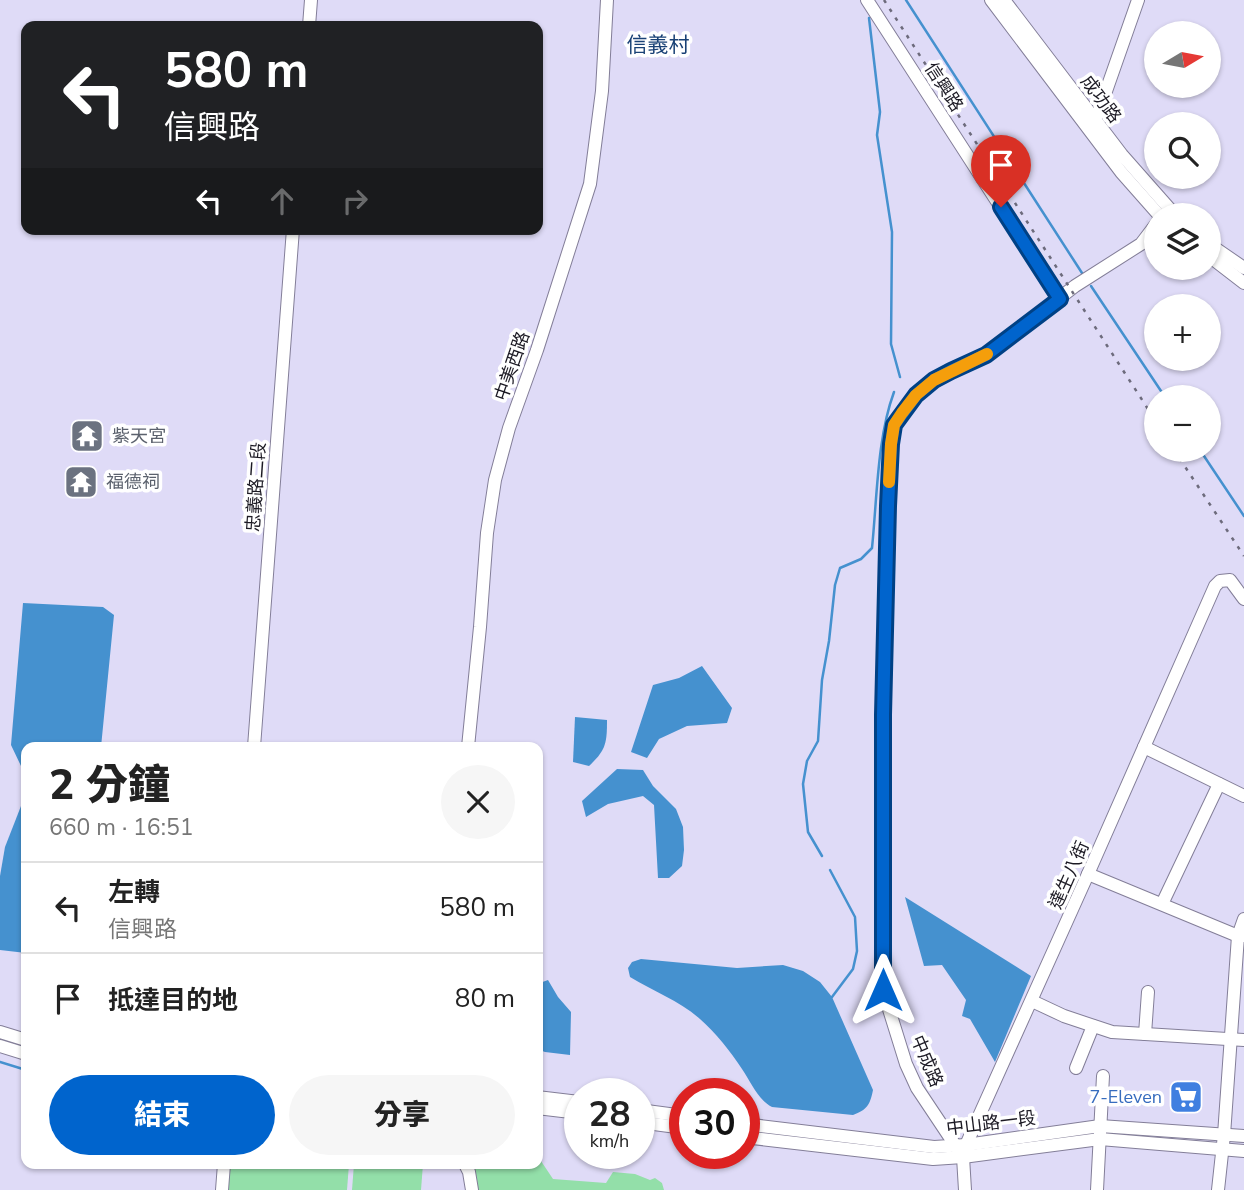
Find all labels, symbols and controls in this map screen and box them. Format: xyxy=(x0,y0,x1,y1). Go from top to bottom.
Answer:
north arrow xyxy=(1144,21,1222,98)
map controls xyxy=(1144,21,1221,462)
district label: 信義村 xyxy=(627,31,690,59)
text: 580 m xyxy=(164,37,308,104)
icon: left xyxy=(49,49,140,140)
street label: 信興路 xyxy=(919,58,969,116)
street label: 成功路 xyxy=(1075,70,1127,128)
text: 信興路 xyxy=(164,106,260,149)
button: search xyxy=(1144,112,1221,189)
pin xyxy=(971,135,1031,207)
icon: arrive xyxy=(982,146,1020,184)
icon: left xyxy=(190,182,228,220)
icon: ahead xyxy=(263,182,301,220)
icon: right xyxy=(336,182,374,220)
button: layers xyxy=(1144,203,1221,280)
button: + xyxy=(1144,294,1221,371)
street label: 中美西路 xyxy=(489,328,535,404)
button: − xyxy=(1144,385,1221,462)
temple icon: 紫天宮 xyxy=(68,417,106,455)
place label: 紫天宮 xyxy=(112,424,166,448)
street label: 忠義路二段 xyxy=(241,441,271,533)
temple icon: 福德祠 xyxy=(62,463,100,501)
place label: 福德祠 xyxy=(106,470,160,494)
text: 2 分鐘 xyxy=(49,757,170,814)
button: close xyxy=(441,765,515,839)
text: 660 m · 16:51 xyxy=(49,812,194,843)
street label: 達生八街 xyxy=(1043,837,1095,913)
text: 左轉 xyxy=(108,875,160,910)
icon: left xyxy=(49,889,87,927)
text: 580 m xyxy=(439,890,515,925)
text: 信興路 xyxy=(108,914,177,945)
position arrow xyxy=(846,953,920,1027)
icon: arrive xyxy=(49,980,87,1018)
text: 80 m xyxy=(455,981,515,1016)
text: 抵達目的地 xyxy=(108,983,238,1018)
street label: 中成路 xyxy=(905,1031,949,1091)
button: 結束 xyxy=(49,1075,275,1155)
button: 分享 xyxy=(289,1075,515,1155)
speed limit sign: 30 xyxy=(669,1078,760,1169)
supermarket icon: 7-Eleven xyxy=(1167,1078,1205,1116)
place label: 7-Eleven xyxy=(1089,1085,1162,1109)
text: 28 xyxy=(588,1091,631,1138)
street label: 中山路一段 xyxy=(945,1106,1037,1140)
text: km/h xyxy=(590,1129,629,1153)

